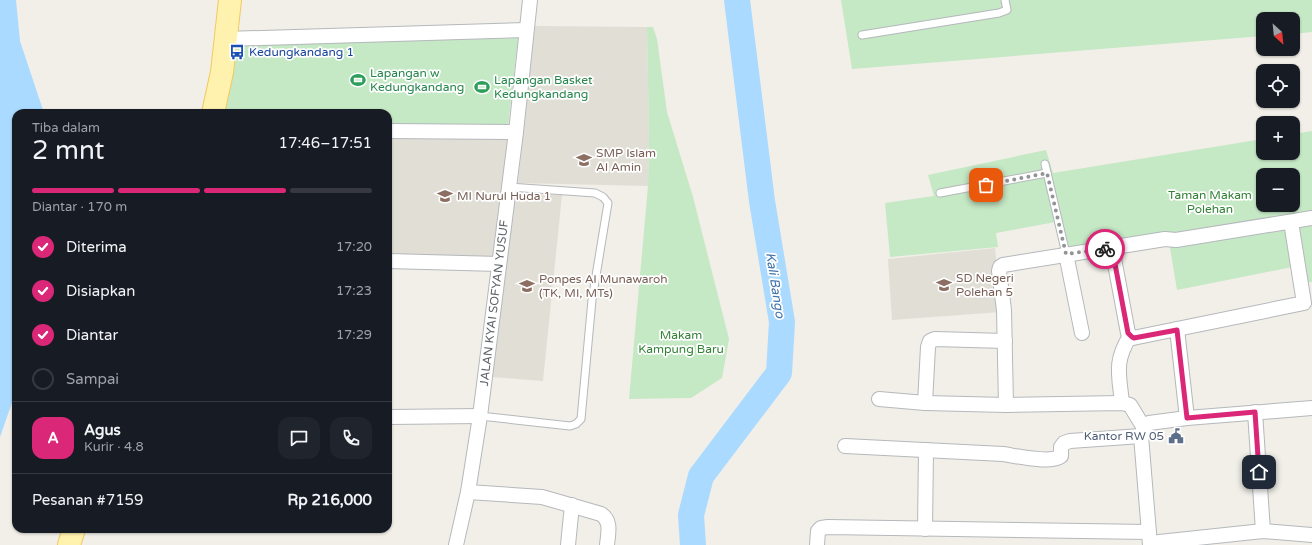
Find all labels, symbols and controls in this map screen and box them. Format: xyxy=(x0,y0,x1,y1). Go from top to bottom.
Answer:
north arrow xyxy=(1256,12,1300,56)
map controls xyxy=(1256,12,1300,212)
bus stop icon: Kedungkandang 1 xyxy=(228,43,246,61)
place label: Kedungkandang 1 xyxy=(249,45,354,59)
button: locate xyxy=(1256,64,1300,108)
place label: Lapangan w Kedungkandang xyxy=(370,66,464,94)
sports icon: Lapangan w Kedungkandang xyxy=(349,71,367,89)
place label: Lapangan Basket Kedungkandang xyxy=(494,73,593,101)
sports icon: Lapangan Basket Kedungkandang xyxy=(473,78,491,96)
button: + xyxy=(1256,116,1300,160)
text: Tiba dalam xyxy=(32,120,100,136)
text: 17:46–17:51 xyxy=(279,134,372,152)
text: 2 mnt xyxy=(32,135,104,166)
place label: SMP Islam Al Amin xyxy=(596,146,656,174)
school or university icon: SMP Islam Al Amin xyxy=(575,151,593,169)
pin xyxy=(969,168,1003,202)
button: − xyxy=(1256,168,1300,212)
icon: bag xyxy=(975,174,997,196)
school or university icon: MI Nurul Huda 1 xyxy=(436,187,454,205)
park label: Taman Makam Polehan xyxy=(1168,188,1252,216)
place label: MI Nurul Huda 1 xyxy=(457,189,551,203)
text: Diantar · 170 m xyxy=(32,199,127,215)
street label: JALAN KYAI SOFYAN YUSUF xyxy=(477,219,511,387)
courier xyxy=(1085,229,1125,269)
icon: check xyxy=(32,236,54,258)
text: Diterima xyxy=(66,238,127,256)
icon: bike xyxy=(1094,238,1116,260)
text: 17:20 xyxy=(336,239,372,255)
water label: Kali Bango xyxy=(762,251,788,320)
place label: SD Negeri Polehan 5 xyxy=(956,271,1014,299)
place label: Ponpes Al Munawaroh (TK, MI, MTs) xyxy=(539,272,668,300)
school or university icon: SD Negeri Polehan 5 xyxy=(935,276,953,294)
school or university icon: Ponpes Al Munawaroh (TK, MI, MTs) xyxy=(518,277,536,295)
icon: check xyxy=(32,280,54,302)
text: Disiapkan xyxy=(66,282,135,300)
text: 17:23 xyxy=(336,283,372,299)
icon: check xyxy=(32,324,54,346)
text: Diantar xyxy=(66,326,118,344)
text: 17:29 xyxy=(336,327,372,343)
park label: Makam Kampung Baru xyxy=(638,328,724,356)
text: Sampai xyxy=(66,370,119,388)
button: chat xyxy=(278,417,320,459)
button: phone xyxy=(330,417,372,459)
text: Agus xyxy=(84,421,121,439)
public building icon: Kantor RW 05 xyxy=(1167,427,1185,445)
text: A xyxy=(47,429,59,447)
place label: Kantor RW 05 xyxy=(1084,429,1164,443)
text: Kurir · 4.8 xyxy=(84,439,144,455)
pin xyxy=(1242,455,1276,489)
icon: home xyxy=(1248,461,1270,483)
text: Pesanan #7159 xyxy=(32,491,143,509)
text: Rp 216,000 xyxy=(288,491,372,509)

